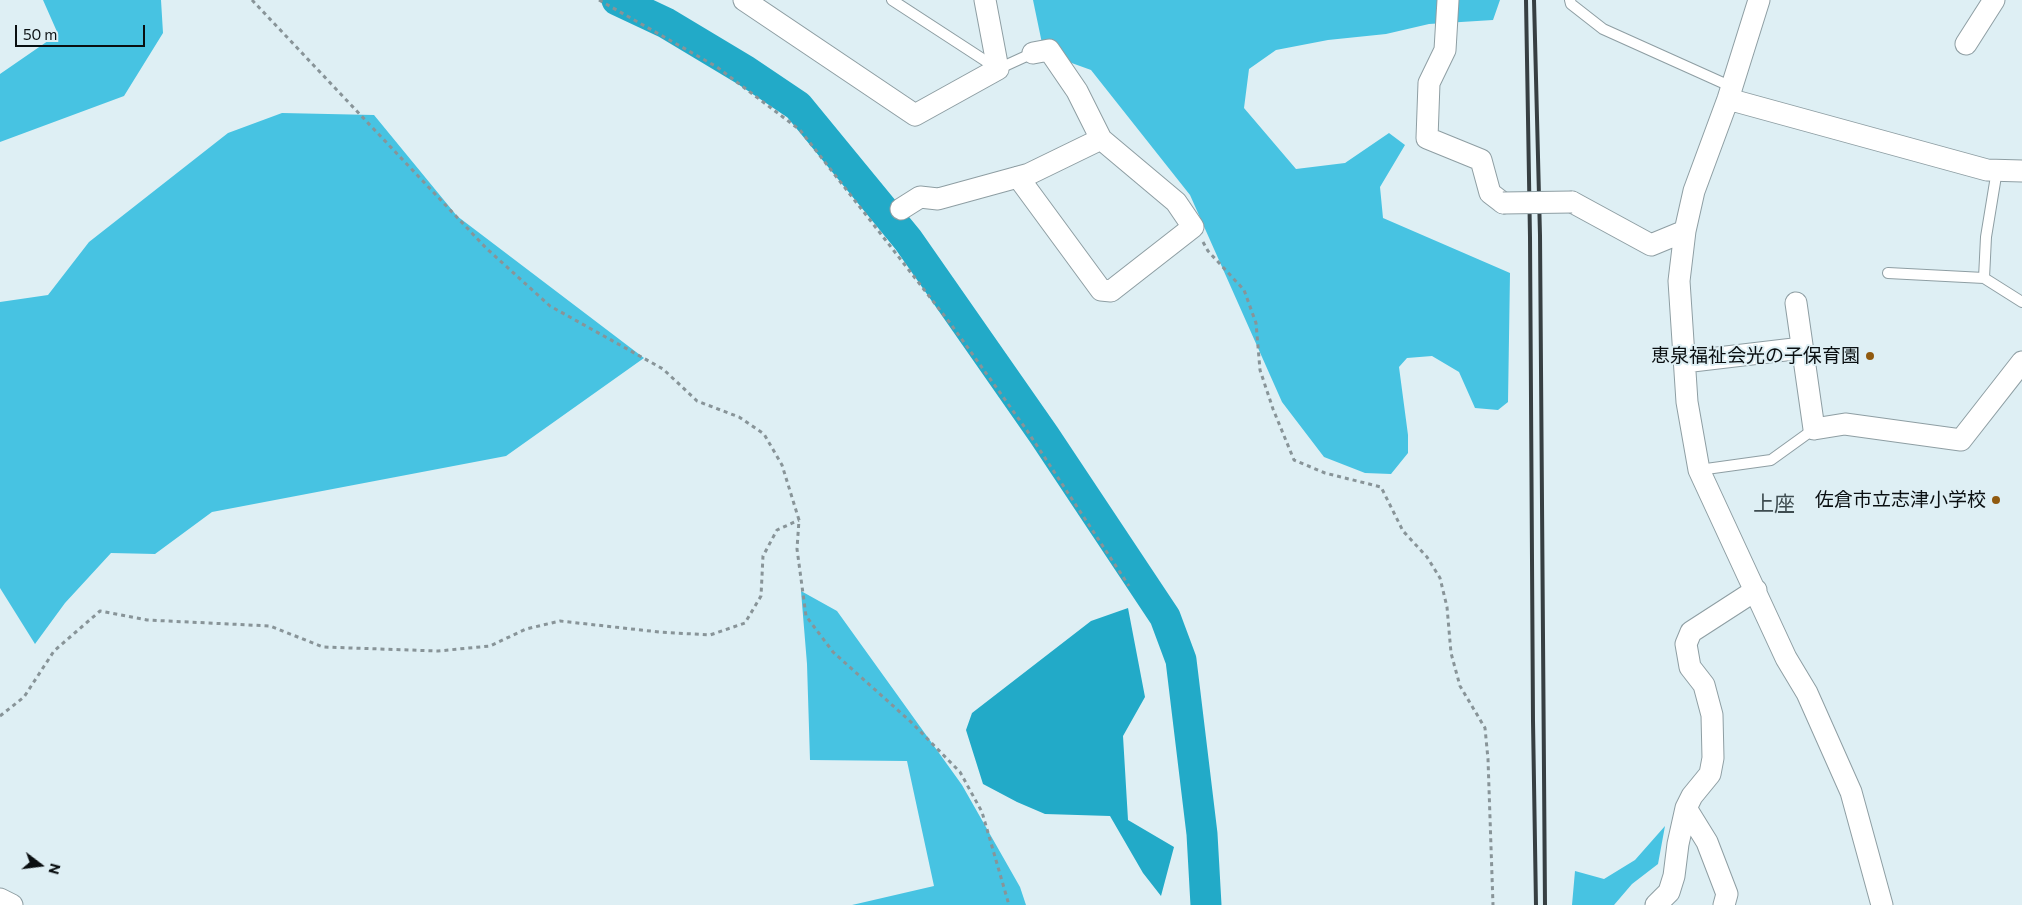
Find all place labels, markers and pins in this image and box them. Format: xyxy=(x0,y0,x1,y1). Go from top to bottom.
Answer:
place label: 恵泉福祉会光の子保育園 xyxy=(1651,345,1860,367)
marker: 恵泉福祉会光の子保育園 xyxy=(1864,350,1876,362)
place label: 佐倉市立志津小学校 xyxy=(1815,489,1986,511)
marker: 佐倉市立志津小学校 xyxy=(1990,494,2002,506)

